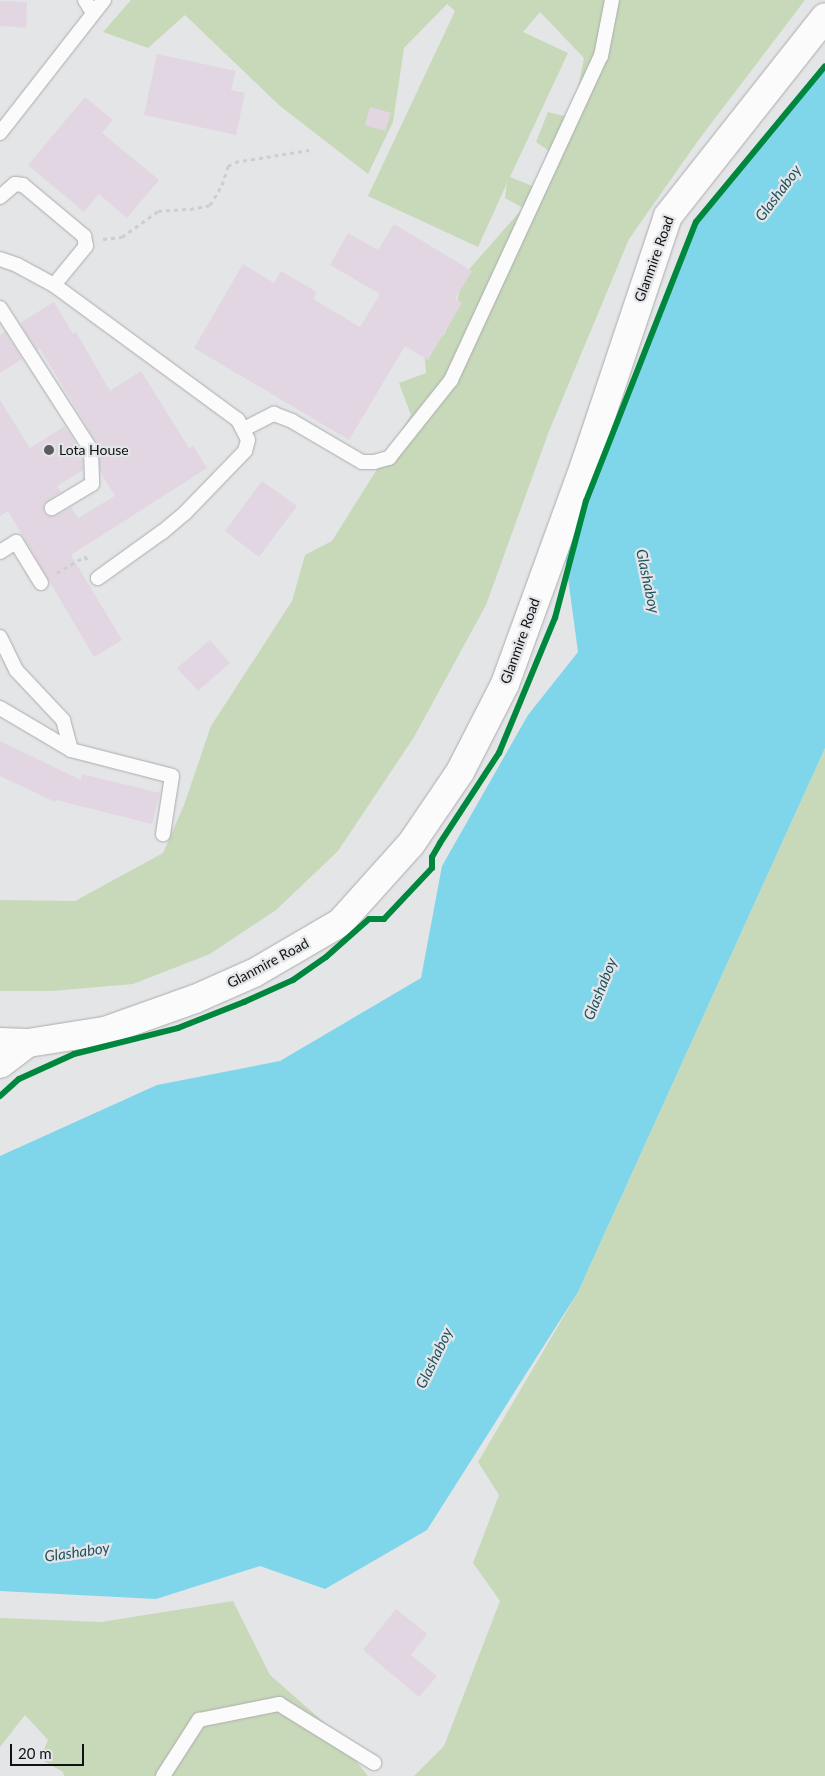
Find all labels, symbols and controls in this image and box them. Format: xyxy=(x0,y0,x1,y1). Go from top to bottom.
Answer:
water label: Glashaboy xyxy=(751,161,805,225)
street label: Glanmire Road xyxy=(631,214,677,304)
place label: Lota House xyxy=(59,442,129,458)
marker: Lota House xyxy=(43,444,55,456)
water label: Glashaboy xyxy=(632,547,664,615)
street label: Glanmire Road xyxy=(497,596,543,686)
street label: Glanmire Road xyxy=(224,934,312,992)
water label: Glashaboy xyxy=(579,955,621,1023)
water label: Glashaboy xyxy=(412,1325,456,1391)
water label: Glashaboy xyxy=(43,1539,111,1565)
scale bar xyxy=(12,1734,86,1766)
text: 20 m xyxy=(18,1744,52,1762)

